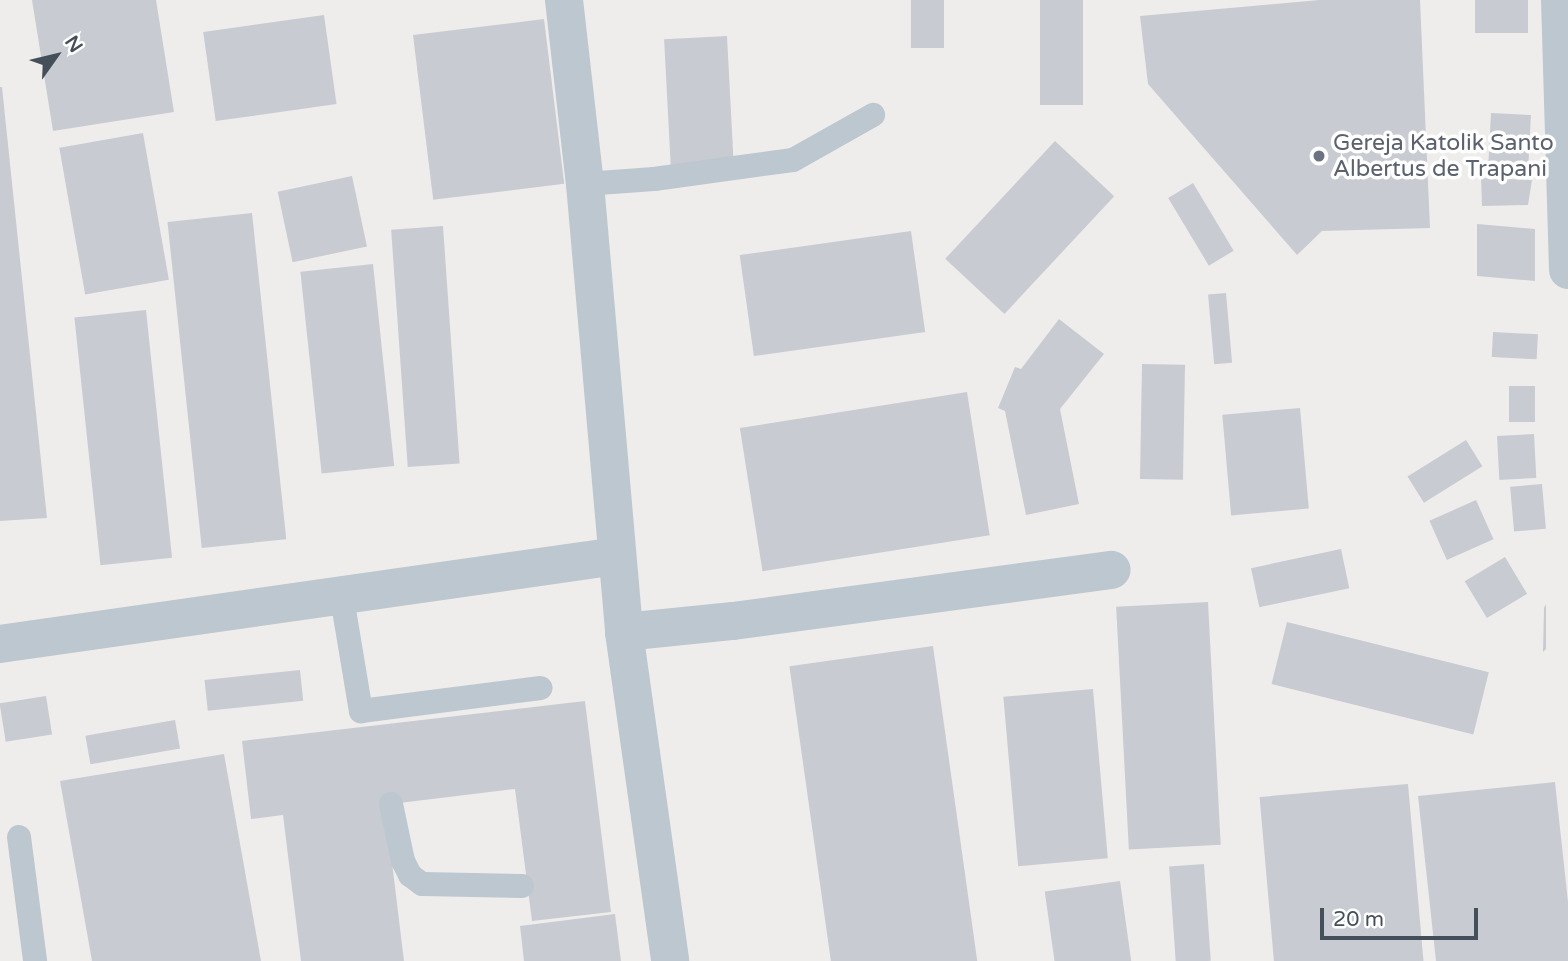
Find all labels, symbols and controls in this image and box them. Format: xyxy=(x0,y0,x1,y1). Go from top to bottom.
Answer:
north arrow xyxy=(21,21,91,91)
text: N xyxy=(60,32,87,57)
place label: Gereja Katolik Santo Albertus de Trapani xyxy=(1333,129,1554,183)
marker: Gereja Katolik Santo Albertus de Trapani xyxy=(1311,148,1327,164)
scale bar xyxy=(1323,894,1480,938)
text: 20 m xyxy=(1333,907,1384,932)

